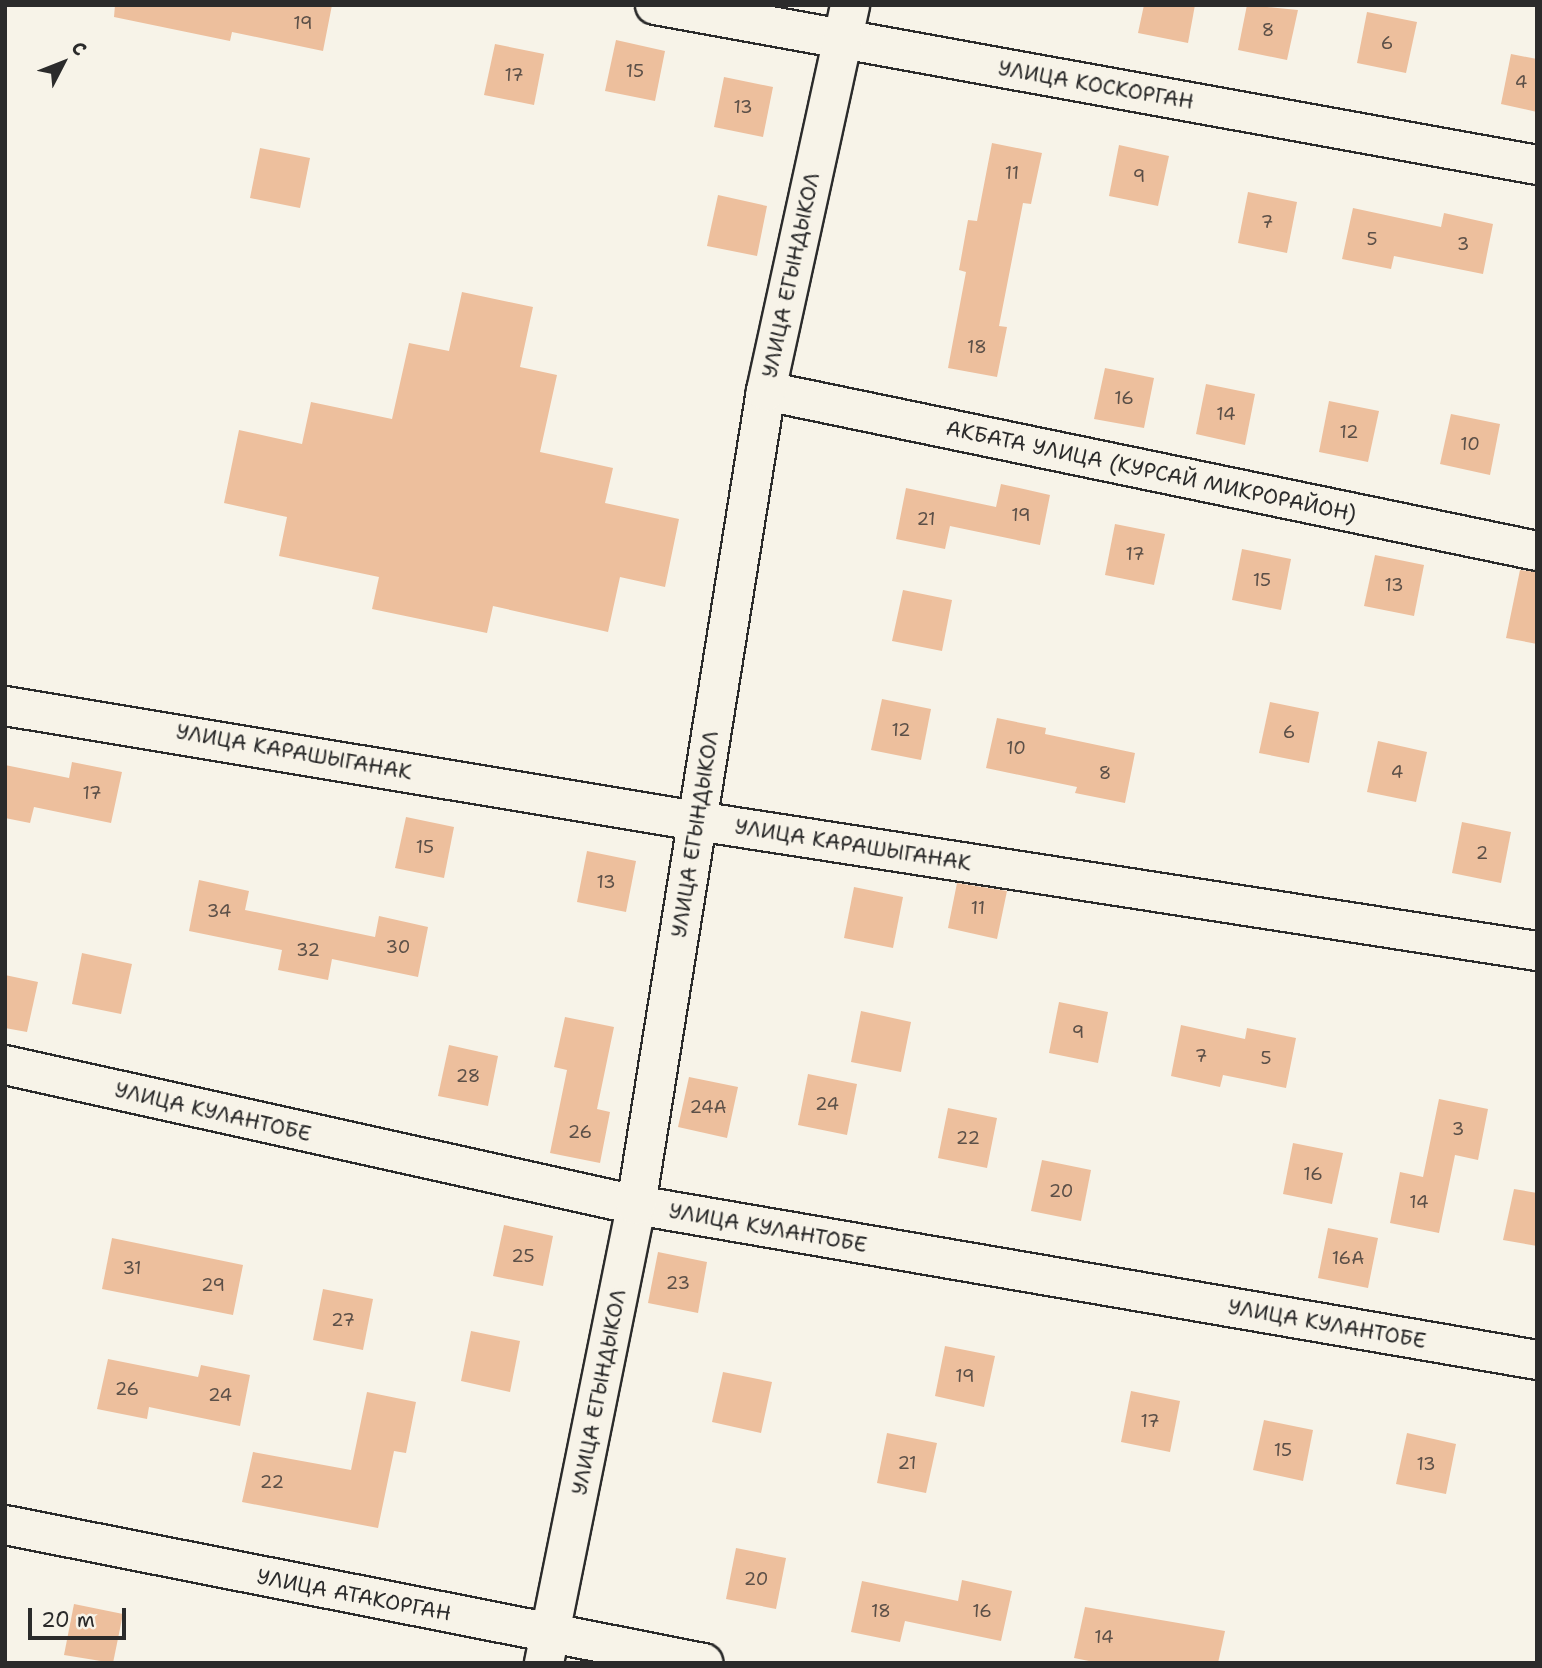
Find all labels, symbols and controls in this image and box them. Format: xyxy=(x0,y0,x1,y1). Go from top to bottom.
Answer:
house number: 19 xyxy=(293,12,313,34)
house number: 8 xyxy=(1262,19,1274,41)
north arrow xyxy=(28,28,98,98)
house number: 6 xyxy=(1381,32,1393,54)
text: С xyxy=(66,36,92,61)
street label: УЛИЦА КОСКОРГАН xyxy=(996,55,1196,115)
house number: 15 xyxy=(626,60,644,82)
house number: 17 xyxy=(504,64,524,86)
house number: 4 xyxy=(1515,71,1527,93)
house number: 13 xyxy=(733,96,753,118)
house number: 11 xyxy=(1005,162,1019,184)
house number: 9 xyxy=(1133,165,1145,187)
street label: УЛИЦА ЕГЫНДЫКОЛ xyxy=(757,170,825,380)
house number: 7 xyxy=(1261,211,1273,233)
house number: 5 xyxy=(1366,228,1378,250)
house number: 3 xyxy=(1457,233,1469,255)
house number: 18 xyxy=(967,336,987,358)
house number: 16 xyxy=(1114,387,1134,409)
house number: 14 xyxy=(1216,403,1236,425)
street label: АКБАТА УЛИЦА (КУРСАЙ МИКРОРАЙОН) xyxy=(944,415,1358,527)
house number: 12 xyxy=(1339,421,1359,443)
house number: 10 xyxy=(1460,433,1480,455)
house number: 19 xyxy=(1011,504,1031,526)
house number: 21 xyxy=(916,508,936,530)
house number: 17 xyxy=(1125,543,1145,565)
house number: 15 xyxy=(1253,569,1271,591)
house number: 13 xyxy=(1384,574,1404,596)
street label: УЛИЦА КАРАШЫГАНАК xyxy=(174,719,414,785)
house number: 12 xyxy=(891,719,911,741)
house number: 6 xyxy=(1283,721,1295,743)
street label: УЛИЦА ЕГЫНДЫКОЛ xyxy=(666,729,724,939)
house number: 10 xyxy=(1006,737,1026,759)
house number: 4 xyxy=(1391,761,1403,783)
house number: 8 xyxy=(1099,762,1111,784)
house number: 17 xyxy=(82,782,102,804)
street label: УЛИЦА КАРАШЫГАНАК xyxy=(733,814,973,876)
house number: 15 xyxy=(416,836,434,858)
house number: 2 xyxy=(1476,842,1488,864)
house number: 13 xyxy=(596,871,616,893)
house number: 11 xyxy=(971,897,985,919)
house number: 34 xyxy=(207,900,231,922)
house number: 30 xyxy=(386,936,410,958)
house number: 32 xyxy=(296,939,320,961)
house number: 9 xyxy=(1072,1021,1084,1043)
house number: 7 xyxy=(1195,1045,1207,1067)
house number: 5 xyxy=(1260,1047,1272,1069)
house number: 28 xyxy=(456,1065,480,1087)
street label: УЛИЦА КУЛАНТОБЕ xyxy=(112,1077,314,1147)
house number: 24 xyxy=(815,1093,839,1115)
house number: 24А xyxy=(689,1096,727,1118)
house number: 3 xyxy=(1452,1118,1464,1140)
house number: 26 xyxy=(568,1121,592,1143)
house number: 22 xyxy=(956,1127,980,1149)
house number: 16 xyxy=(1303,1163,1323,1185)
house number: 20 xyxy=(1049,1180,1073,1202)
house number: 14 xyxy=(1409,1191,1429,1213)
street label: УЛИЦА КУЛАНТОБЕ xyxy=(667,1198,869,1258)
house number: 25 xyxy=(511,1245,535,1267)
house number: 16А xyxy=(1332,1247,1364,1269)
house number: 31 xyxy=(122,1257,142,1279)
house number: 23 xyxy=(666,1272,690,1294)
house number: 29 xyxy=(201,1274,225,1296)
street label: УЛИЦА ЕГЫНДЫКОЛ xyxy=(567,1287,631,1497)
street label: УЛИЦА КУЛАНТОБЕ xyxy=(1226,1294,1428,1354)
house number: 27 xyxy=(331,1309,355,1331)
house number: 19 xyxy=(955,1365,975,1387)
house number: 26 xyxy=(115,1378,139,1400)
house number: 24 xyxy=(208,1384,232,1406)
house number: 17 xyxy=(1140,1410,1160,1432)
house number: 15 xyxy=(1274,1439,1292,1461)
house number: 21 xyxy=(897,1452,917,1474)
house number: 13 xyxy=(1416,1453,1436,1475)
house number: 22 xyxy=(260,1471,284,1493)
street label: УЛИЦА АТАКОРГАН xyxy=(255,1564,453,1626)
house number: 20 xyxy=(744,1568,768,1590)
scale bar xyxy=(32,1594,130,1638)
house number: 18 xyxy=(871,1600,891,1622)
house number: 16 xyxy=(972,1600,992,1622)
text: 20 m xyxy=(41,1606,95,1634)
house number: 14 xyxy=(1094,1626,1114,1648)

